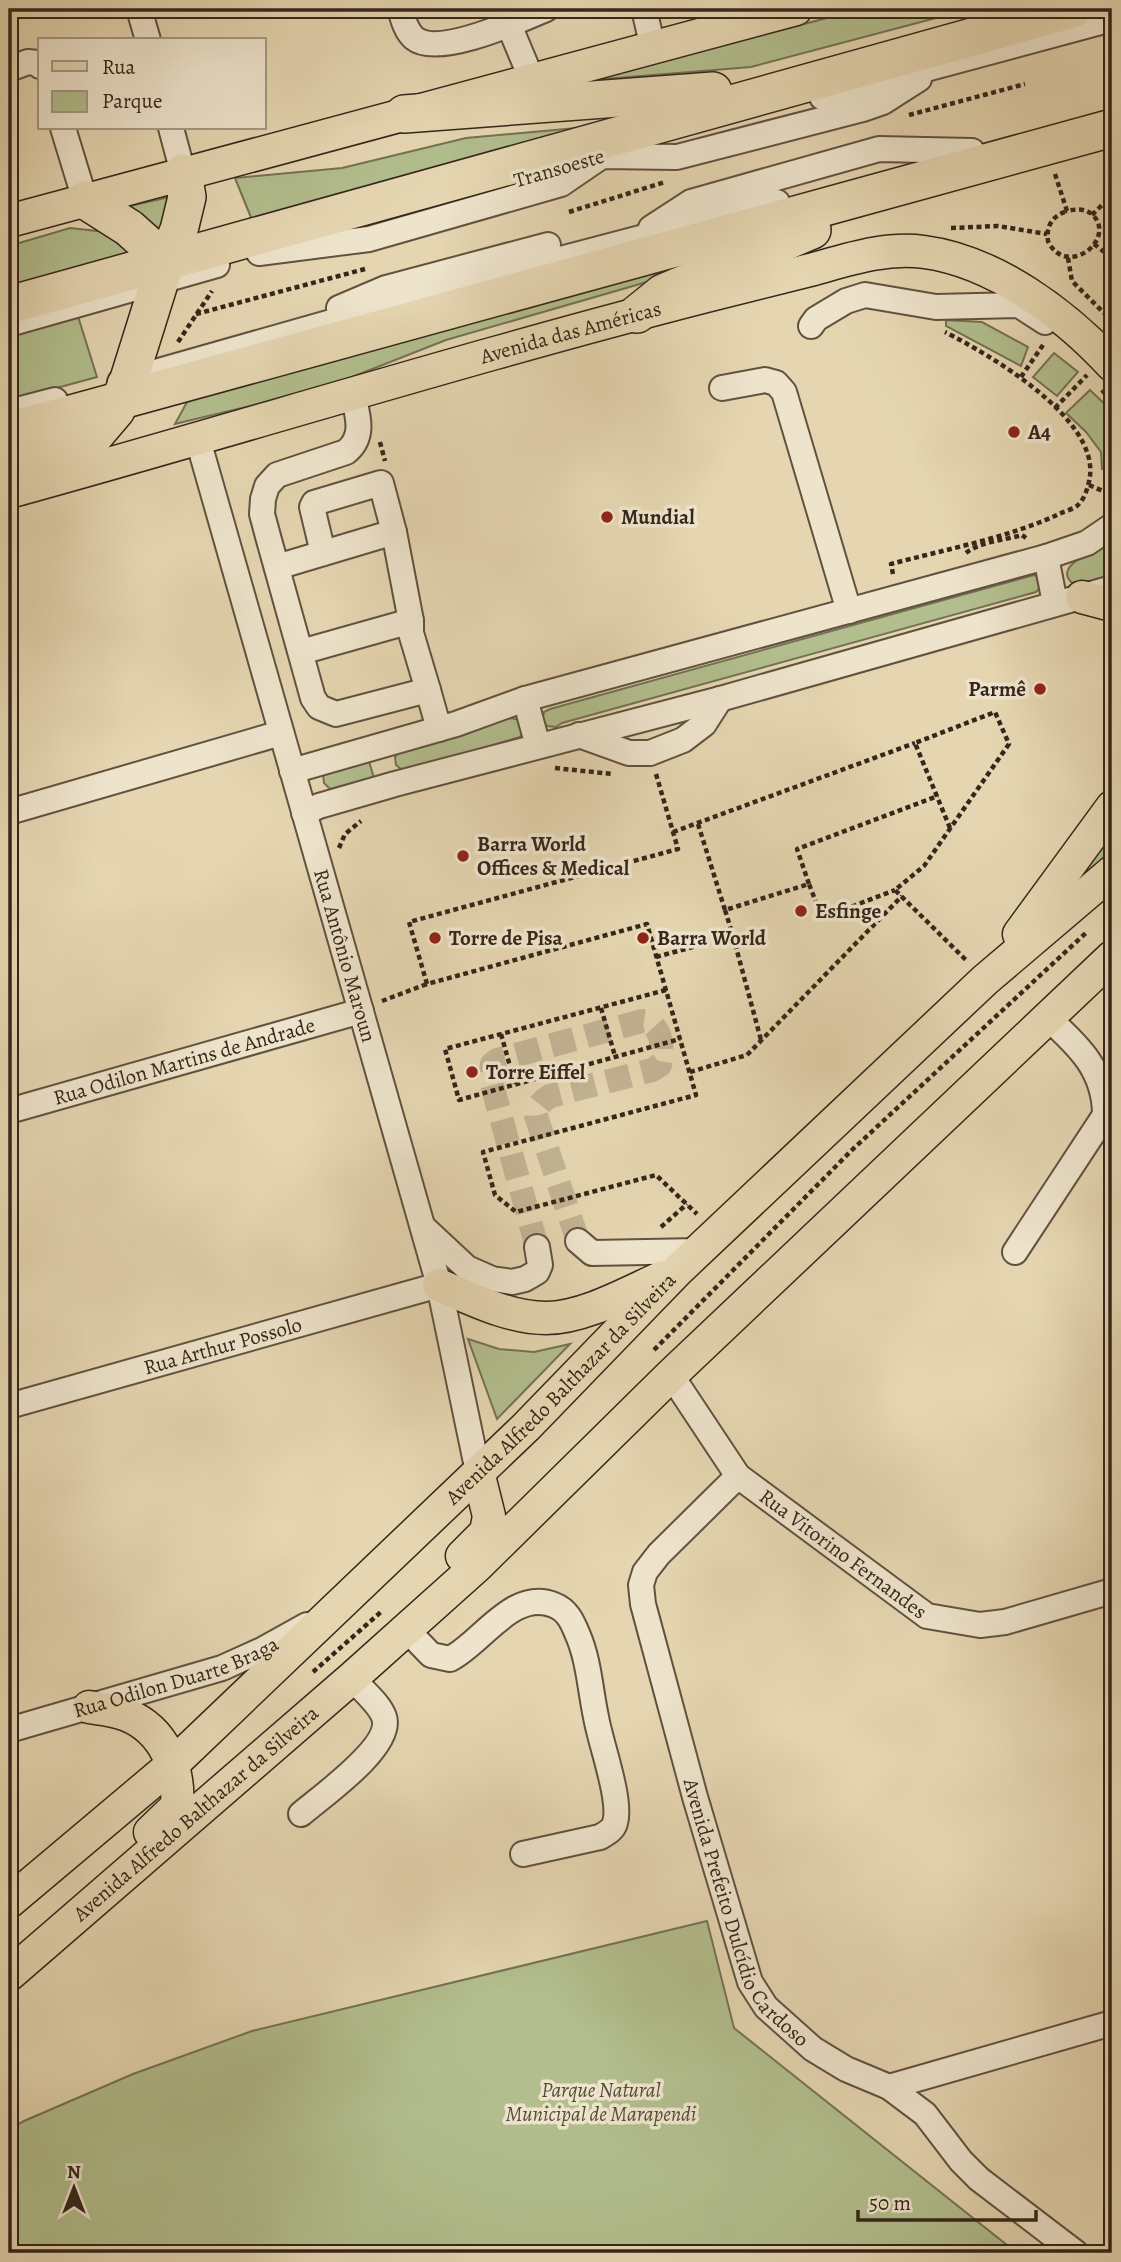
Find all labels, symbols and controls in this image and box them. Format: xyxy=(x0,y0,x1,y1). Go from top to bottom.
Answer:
legend xyxy=(38,38,266,130)
text: Rua xyxy=(102,53,136,81)
text: Parque xyxy=(102,87,162,115)
street label: Transoeste xyxy=(510,142,608,194)
street label: Avenida das Américas xyxy=(476,294,664,371)
place label: A4 xyxy=(1027,418,1051,446)
marker: A4 xyxy=(1006,424,1022,440)
place label: Mundial xyxy=(621,503,695,531)
marker: Mundial xyxy=(599,509,615,525)
place label: Parmê xyxy=(968,675,1026,703)
marker: Parmê xyxy=(1032,681,1048,697)
place label: Barra World Offices & Medical xyxy=(477,830,630,882)
marker: Barra World Offices & Medical xyxy=(455,848,471,864)
street label: Rua Antônio Maroun xyxy=(307,866,383,1045)
place label: Esfinge xyxy=(815,897,882,925)
marker: Esfinge xyxy=(793,903,809,919)
place label: Torre de Pisa xyxy=(449,924,564,952)
place label: Barra World xyxy=(657,924,767,952)
marker: Torre de Pisa xyxy=(427,930,443,946)
marker: Barra World xyxy=(635,930,651,946)
street label: Rua Odilon Martins de Andrade xyxy=(50,1011,318,1112)
place label: Torre Eiffel xyxy=(486,1058,586,1086)
marker: Torre Eiffel xyxy=(464,1064,480,1080)
street label: Avenida Alfredo Balthazar da Silveira xyxy=(439,1266,682,1511)
street label: Rua Arthur Possolo xyxy=(140,1310,305,1381)
street label: Rua Vitorino Fernandes xyxy=(753,1482,933,1625)
street label: Rua Odilon Duarte Braga xyxy=(70,1629,284,1725)
street label: Avenida Alfredo Balthazar da Silveira xyxy=(66,1699,325,1928)
street label: Avenida Prefeito Dulcídio Cardoso xyxy=(676,1774,815,2053)
park label: Parque Natural Municipal de Marapendi xyxy=(506,2076,696,2128)
north arrow xyxy=(38,2154,108,2224)
text: N xyxy=(67,2159,81,2185)
scale bar xyxy=(858,2178,1037,2222)
text: 50 m xyxy=(869,2189,911,2217)

